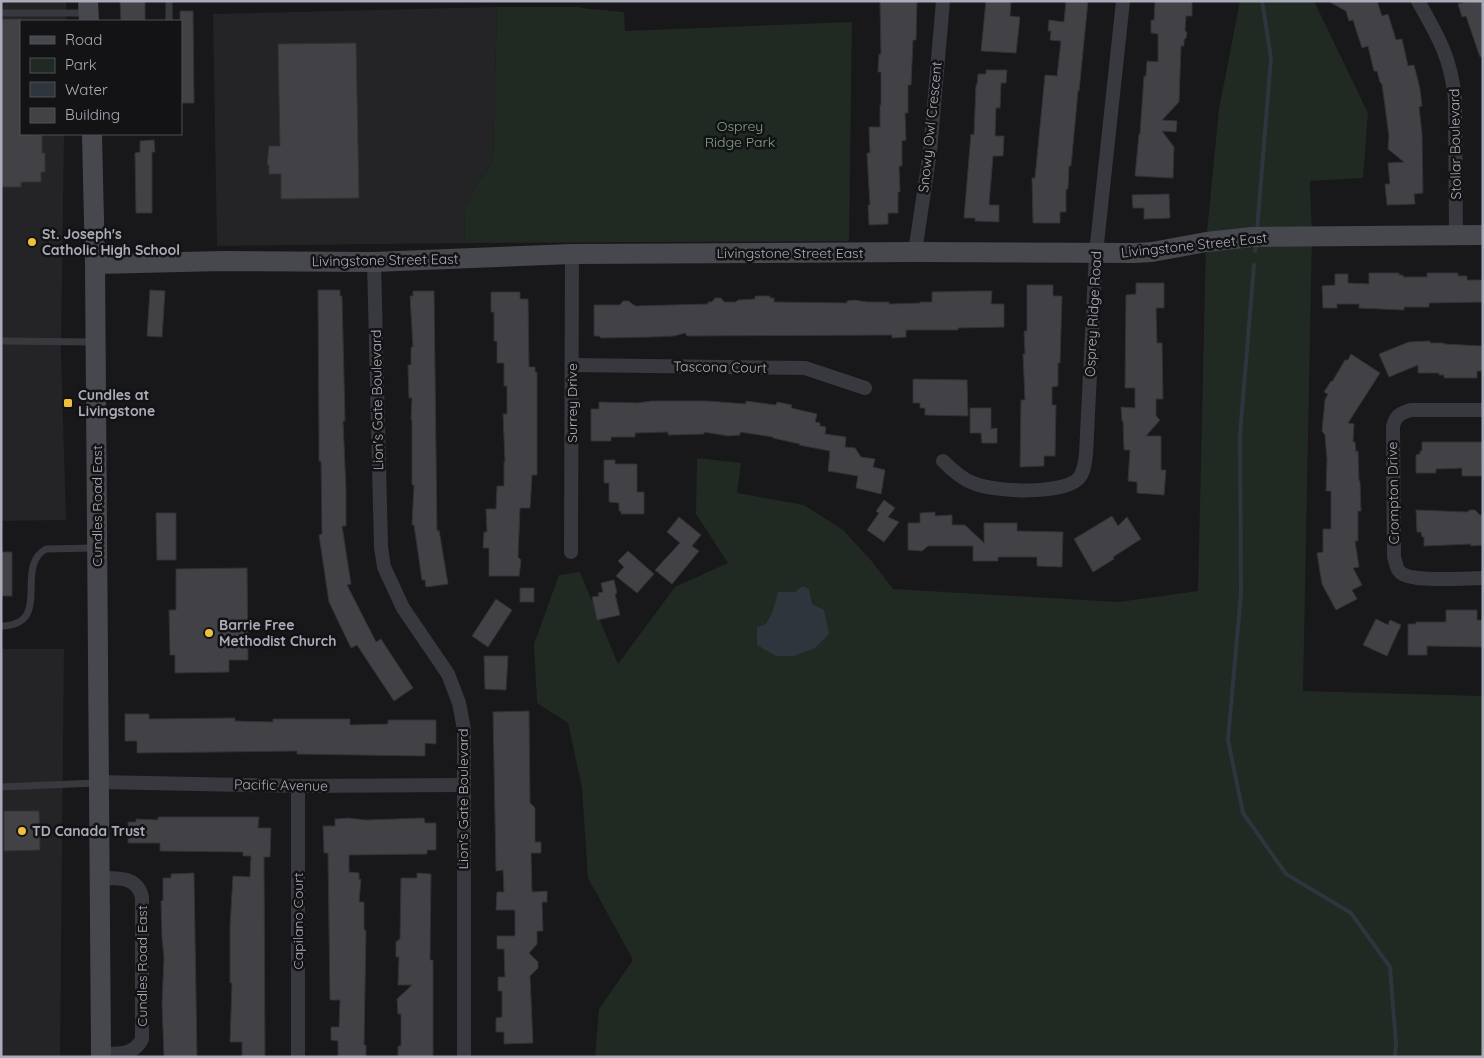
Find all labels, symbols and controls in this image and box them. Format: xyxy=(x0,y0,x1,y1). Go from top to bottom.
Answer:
legend xyxy=(20,20,182,135)
text: Road xyxy=(65,30,102,49)
text: Park xyxy=(65,55,97,74)
street label: Snowy Owl Crescent xyxy=(914,60,946,193)
text: Water xyxy=(65,80,108,99)
street label: Stollar Boulevard xyxy=(1445,88,1465,200)
text: Building xyxy=(65,105,120,124)
park label: Osprey Ridge Park xyxy=(705,117,775,151)
place label: St. Joseph's Catholic High School xyxy=(42,225,180,259)
street label: Livingstone Street East xyxy=(1120,228,1268,262)
marker: St. Joseph's Catholic High School xyxy=(26,236,38,248)
street label: Livingstone Street East xyxy=(717,244,864,262)
street label: Livingstone Street East xyxy=(311,250,459,270)
street label: Osprey Ridge Road xyxy=(1081,250,1105,378)
street label: Lion's Gate Boulevard xyxy=(367,329,387,471)
street label: Tascona Court xyxy=(673,357,767,377)
street label: Surrey Drive xyxy=(563,363,581,443)
place label: Cundles at Livingstone xyxy=(78,386,155,420)
marker: Cundles at Livingstone xyxy=(62,397,74,409)
street label: Crompton Drive xyxy=(1383,441,1403,544)
street label: Cundles Road East xyxy=(88,445,106,567)
place label: Barrie Free Methodist Church xyxy=(219,616,336,650)
marker: Barrie Free Methodist Church xyxy=(203,627,215,639)
street label: Lion's Gate Boulevard xyxy=(454,729,472,869)
street label: Pacific Avenue xyxy=(234,775,328,795)
place label: TD Canada Trust xyxy=(32,822,146,840)
marker: TD Canada Trust xyxy=(16,825,28,837)
street label: Capilano Court xyxy=(289,872,307,969)
street label: Cundles Road East xyxy=(133,905,151,1027)

